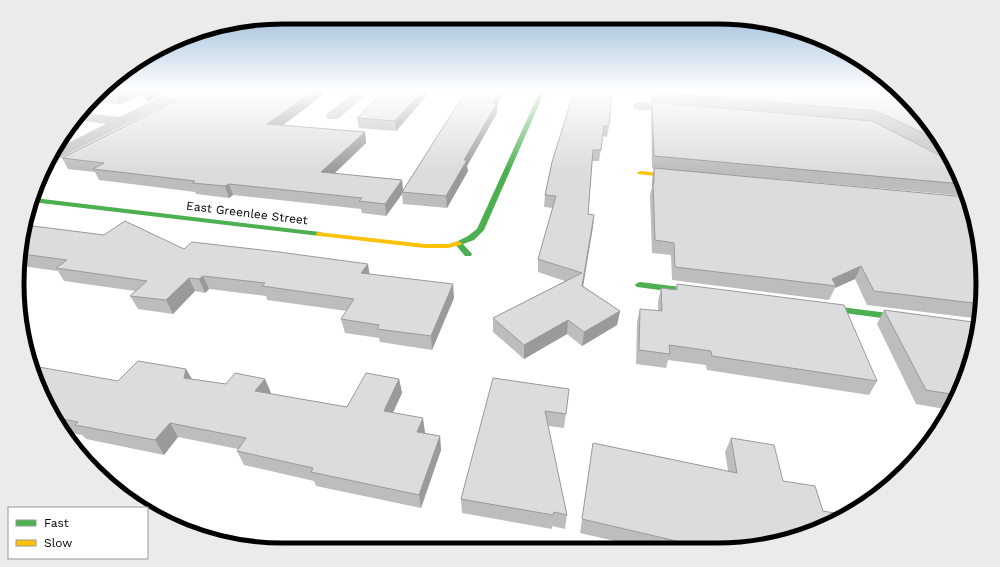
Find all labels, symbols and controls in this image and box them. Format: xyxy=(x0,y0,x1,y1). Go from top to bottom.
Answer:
street label: East Greenlee Street xyxy=(185,199,309,227)
legend xyxy=(8,507,148,559)
text: Fast xyxy=(44,516,69,530)
text: Slow xyxy=(44,536,72,550)

